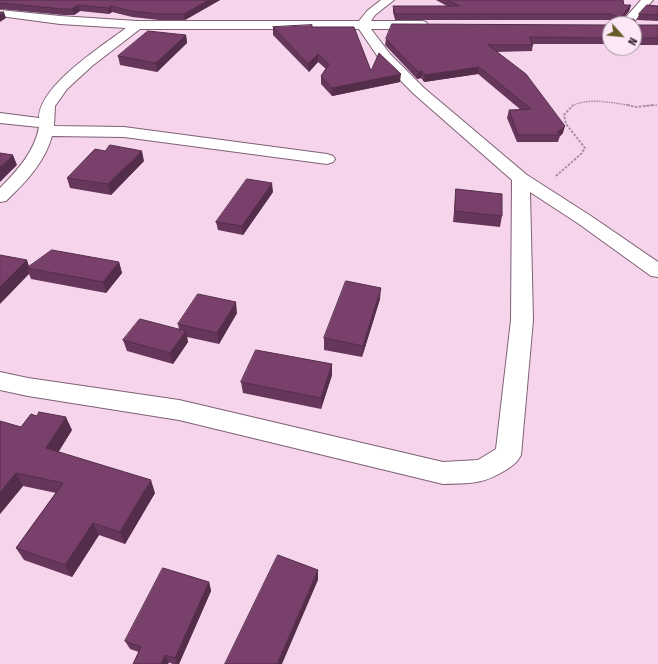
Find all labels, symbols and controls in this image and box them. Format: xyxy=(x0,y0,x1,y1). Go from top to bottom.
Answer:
north arrow xyxy=(602,16,642,56)
text: N xyxy=(625,35,640,47)

